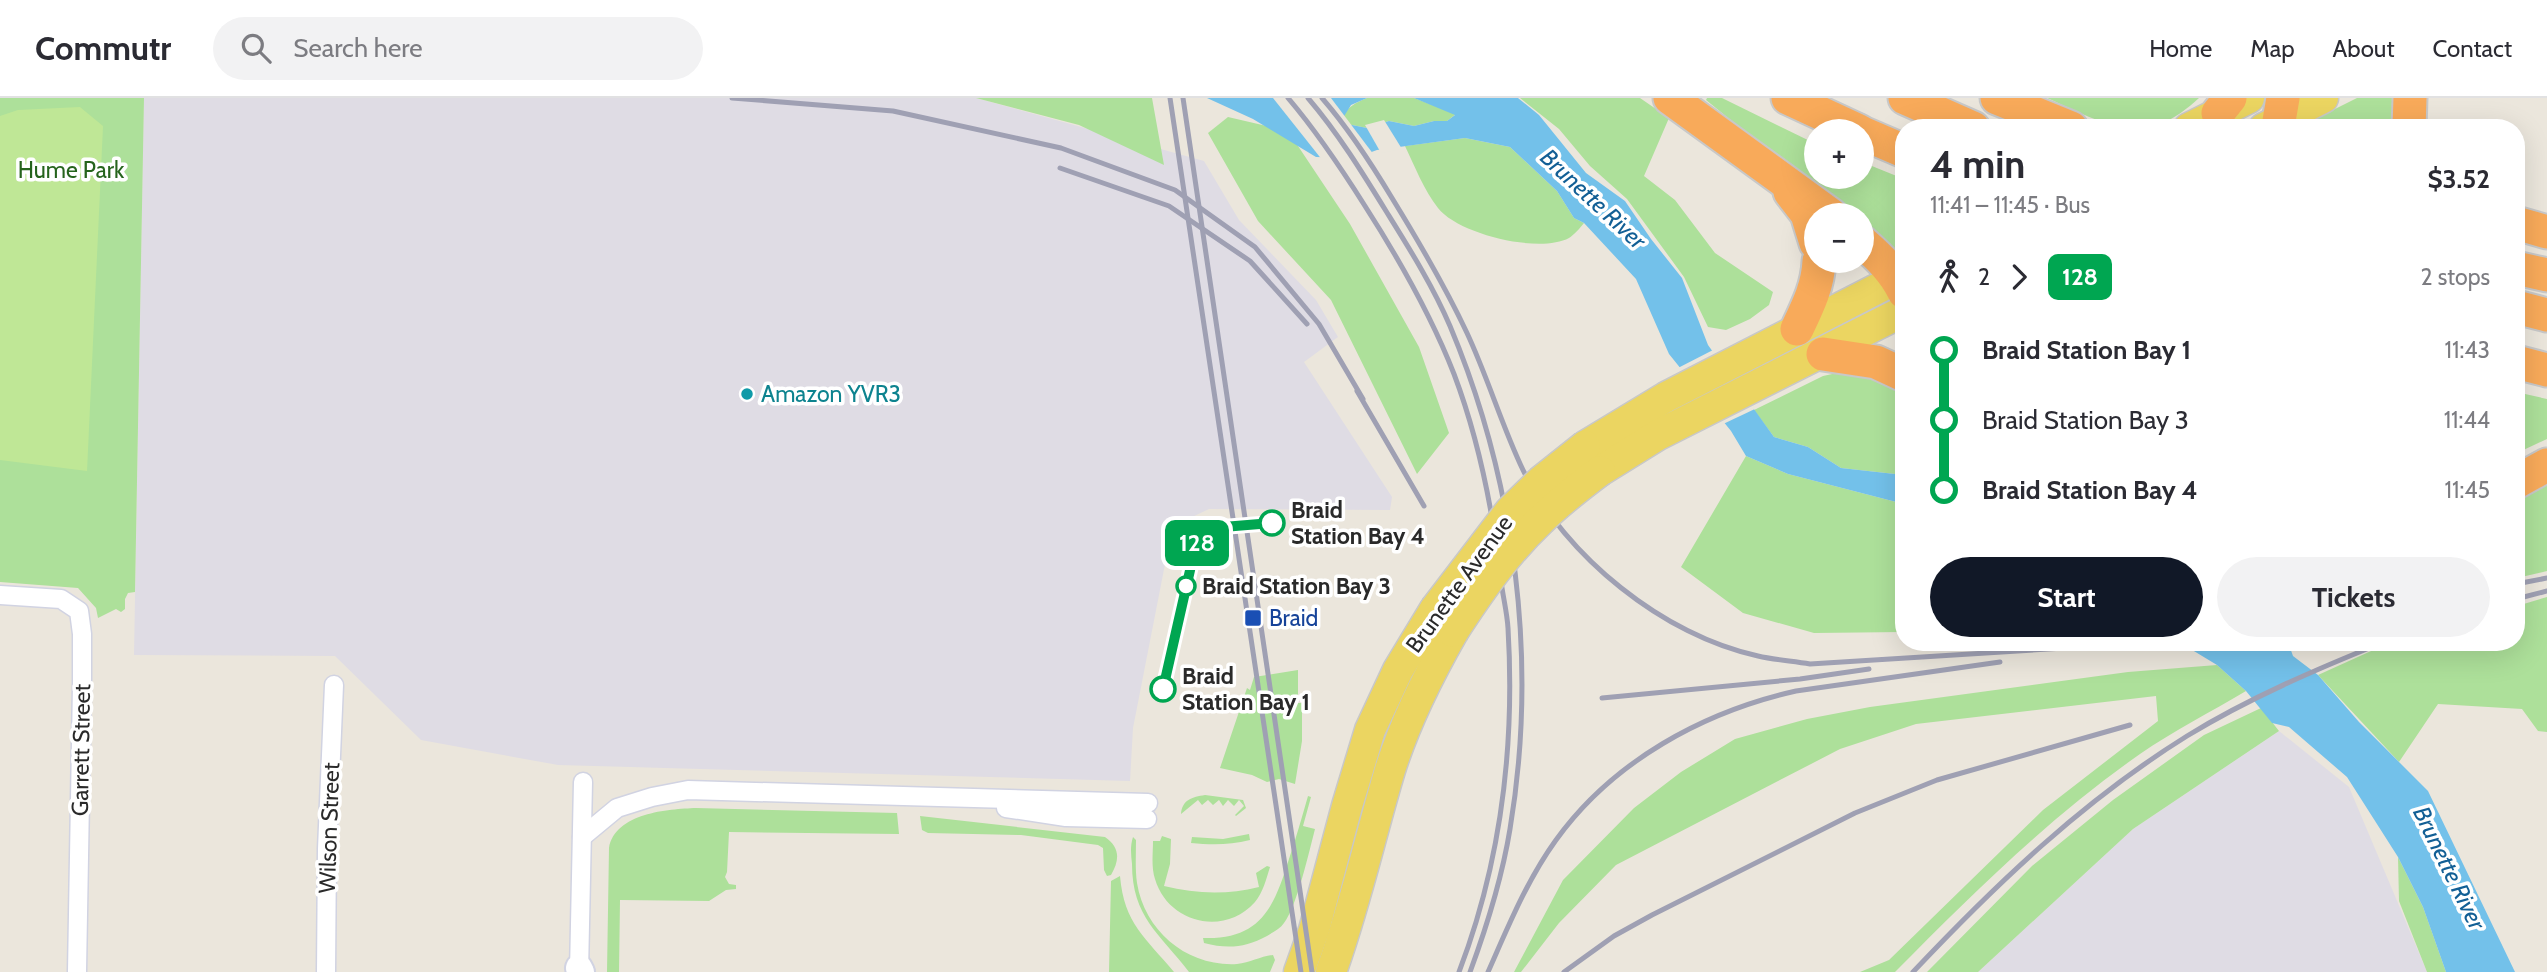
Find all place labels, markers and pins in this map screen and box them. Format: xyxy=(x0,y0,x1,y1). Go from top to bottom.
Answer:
place label: Amazon YVR3 xyxy=(761,380,901,408)
marker: Amazon YVR3 xyxy=(739,386,755,402)
place label: Braid Station Bay 4 xyxy=(1291,496,1425,550)
marker: Braid Station Bay 4 xyxy=(1259,510,1285,536)
place label: Braid Station Bay 3 xyxy=(1202,572,1391,600)
marker: Braid Station Bay 3 xyxy=(1176,576,1196,596)
place label: Braid xyxy=(1269,604,1318,632)
marker: Braid xyxy=(1243,608,1263,628)
place label: Braid Station Bay 1 xyxy=(1182,662,1310,716)
marker: Braid Station Bay 1 xyxy=(1150,676,1176,702)

